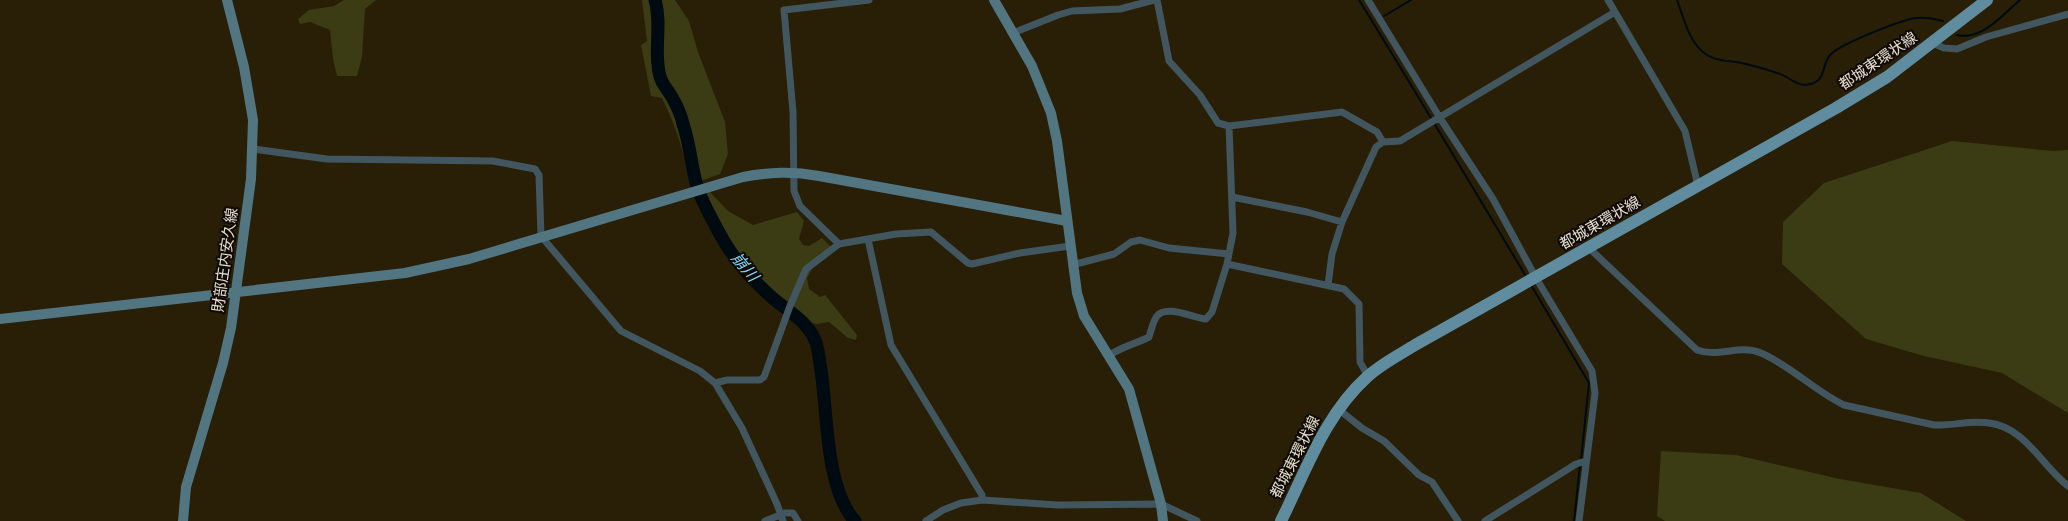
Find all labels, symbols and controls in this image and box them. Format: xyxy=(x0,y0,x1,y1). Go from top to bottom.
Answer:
street label: 都城東環状線 xyxy=(1836,28,1920,94)
street label: 都城東環状線 xyxy=(1557,193,1643,253)
street label: 財部庄内安久線 xyxy=(209,207,241,313)
water label: 崩川 xyxy=(727,249,764,287)
street label: 都城東環状線 xyxy=(1267,413,1323,501)

